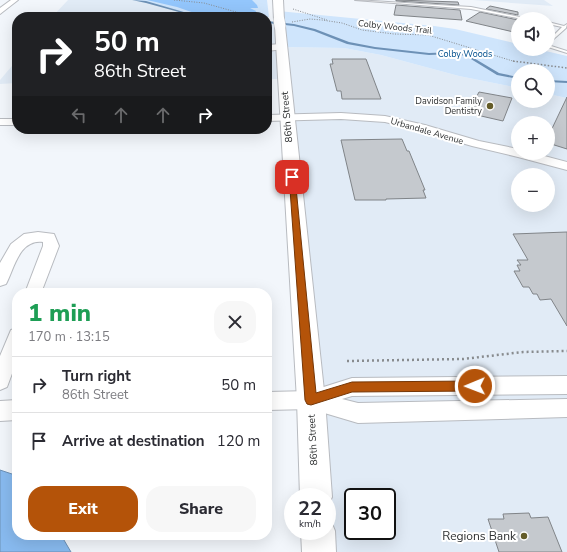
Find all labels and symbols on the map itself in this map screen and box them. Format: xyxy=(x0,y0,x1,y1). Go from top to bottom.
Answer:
street label: Colby Woods Trail xyxy=(357,17,433,37)
park label: Colby Woods xyxy=(438,48,492,60)
street label: 86th Street xyxy=(278,90,296,143)
place label: Davidson Family Dentistry xyxy=(415,95,482,117)
marker: Davidson Family Dentistry xyxy=(485,101,495,111)
street label: Urbandale Avenue xyxy=(389,115,465,147)
pin xyxy=(275,160,309,194)
position arrow xyxy=(454,365,496,407)
street label: 86th Street xyxy=(305,414,321,466)
speed limit sign: 30 xyxy=(344,488,396,540)
place label: Regions Bank xyxy=(442,528,517,544)
marker: Regions Bank xyxy=(519,531,529,541)

